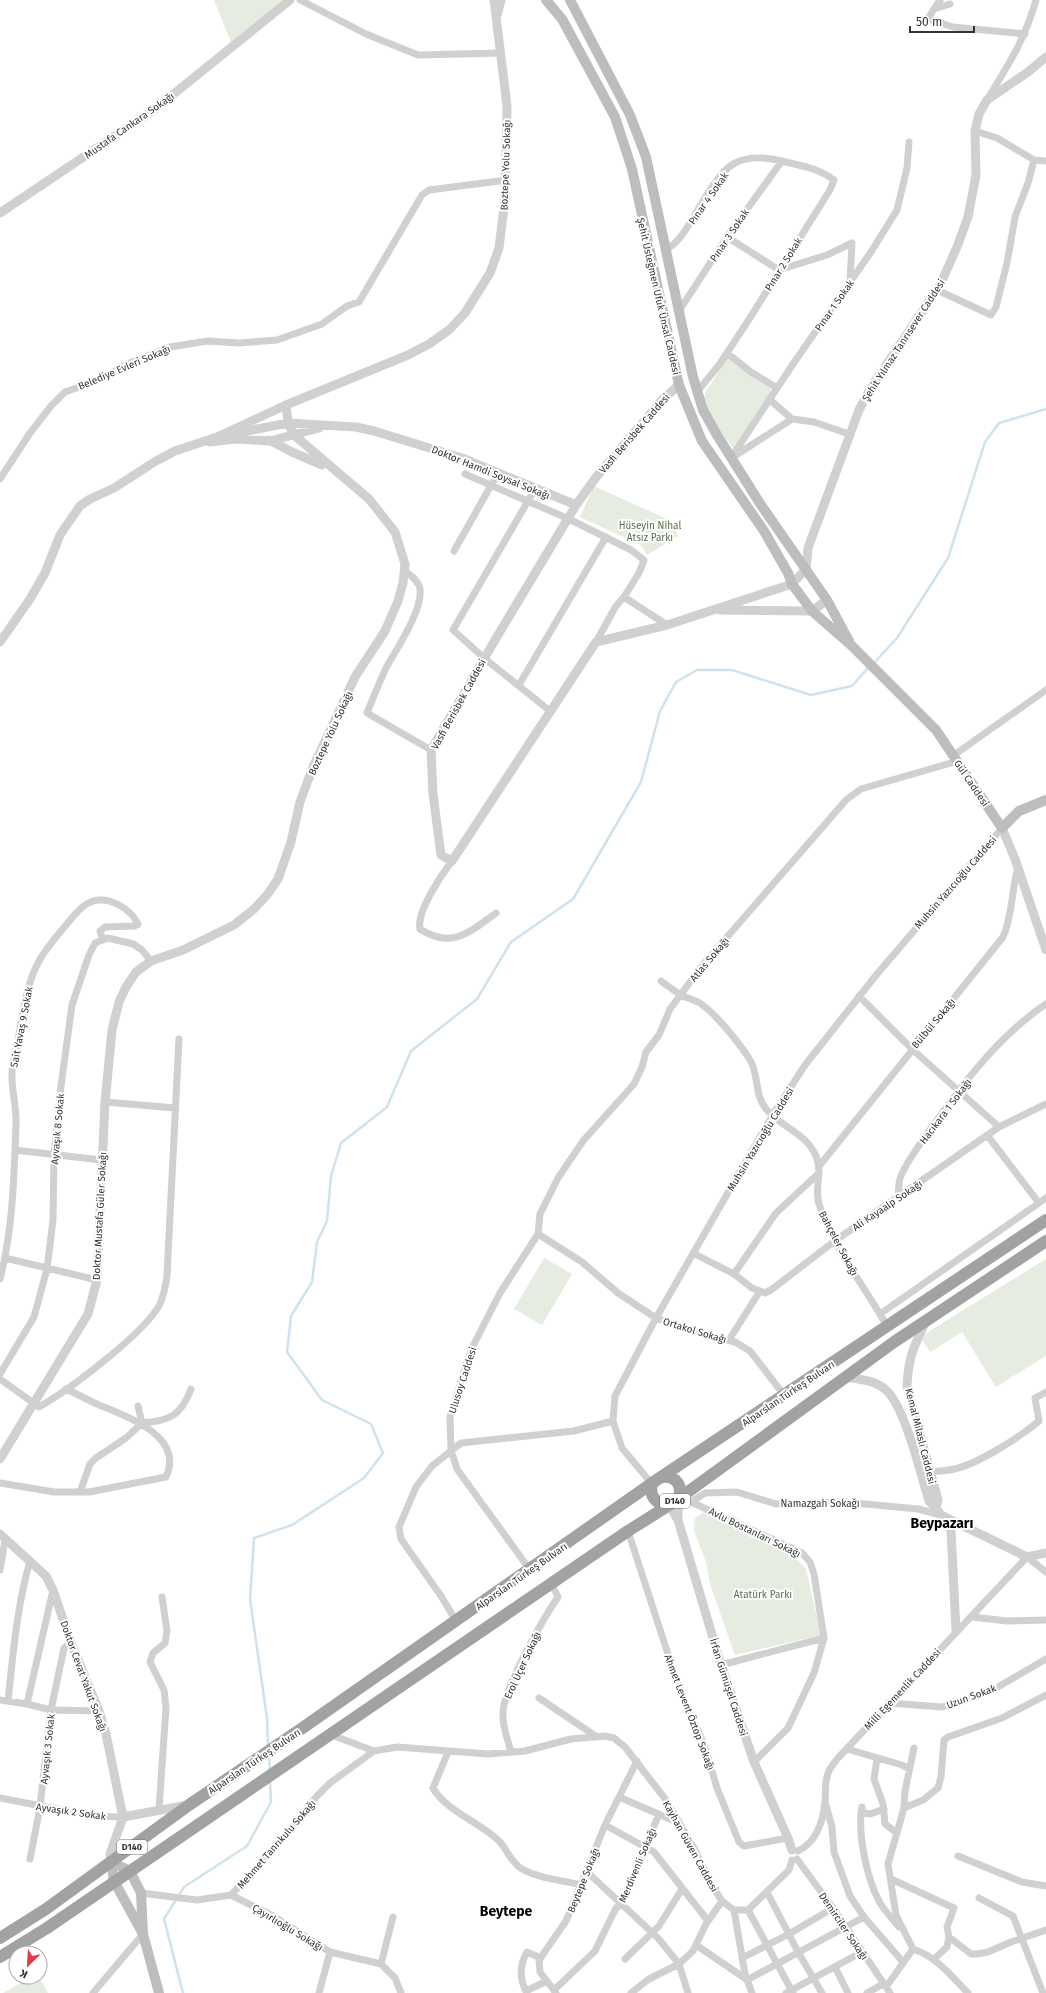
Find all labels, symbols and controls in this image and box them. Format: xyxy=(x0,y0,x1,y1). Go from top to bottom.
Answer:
scale bar xyxy=(910,8,974,34)
text: 50 m xyxy=(916,15,942,29)
street label: Mustafa Cankara Sokağı xyxy=(82,90,177,161)
street label: Boztepe Yolu Sokağı xyxy=(498,119,514,211)
street label: Pınar 4 Sokak xyxy=(686,169,732,227)
street label: Pınar 3 Sokak xyxy=(708,206,752,264)
street label: Şehit Üsteğmen Ufuk Ünsal Caddesi xyxy=(634,216,684,376)
street label: Pınar 2 Sokak xyxy=(763,235,805,293)
street label: Pınar 1 Sokak xyxy=(813,277,857,334)
street label: Şehit Yılmaz Tanrısever Caddesi xyxy=(860,277,948,404)
street label: Belediye Evleri Sokağı xyxy=(76,343,172,393)
street label: Vasfi Berisbek Caddesi xyxy=(597,391,673,476)
street label: Doktor Hamdi Soysal Sokağı xyxy=(430,444,552,502)
park label: Hüseyin Nihal Atsız Parkı xyxy=(619,520,681,544)
street label: Vasfi Berisbek Caddesi xyxy=(429,657,489,752)
street label: Boztepe Yolu Sokağı xyxy=(306,690,356,777)
street label: Gül Caddesi xyxy=(951,758,991,809)
street label: Muhsin Yazıcıoğlu Caddesi xyxy=(912,834,999,931)
street label: Atlas Sokağı xyxy=(688,935,732,984)
street label: Sait Yavaş 9 Sokak xyxy=(8,985,36,1069)
street label: Bülbül Sokağı xyxy=(909,996,958,1051)
street label: Hacıkara 1 Sokağı xyxy=(917,1077,974,1147)
street label: Muhsin Yazıcıoğlu Caddesi xyxy=(725,1085,797,1193)
street label: Ayvaşık 8 Sokak xyxy=(49,1092,67,1165)
street label: Doktor Mustafa Güler Sokağı xyxy=(91,1152,109,1280)
street label: Ali Kayaalp Sokağı xyxy=(850,1178,925,1234)
street label: Bahçeler Sokağı xyxy=(816,1209,860,1278)
street label: Ortakol Sokağı xyxy=(661,1316,728,1346)
street label: Ulusoy Caddesi xyxy=(447,1345,479,1415)
street label: Alparslan Türkeş Bulvarı xyxy=(740,1358,837,1429)
street label: Kemal Milaslı Caddesi xyxy=(902,1387,938,1486)
road number: D140 xyxy=(660,1494,690,1508)
street label: Namazgah Sokağı xyxy=(780,1498,860,1510)
street label: Avlu Bostanları Sokağı xyxy=(707,1505,802,1560)
district label: Beypazarı xyxy=(911,1515,973,1532)
street label: Alparslan Türkeş Bulvarı xyxy=(473,1541,570,1613)
park label: Atatürk Parkı xyxy=(734,1589,792,1601)
street label: Doktor Cevat Yakut Sokağı xyxy=(57,1619,109,1734)
street label: Erol Üçer Sokağı xyxy=(500,1629,544,1701)
street label: İrfan Gümüşel Caddesi xyxy=(707,1636,751,1738)
street label: Milli Egemenlik Caddesi xyxy=(862,1646,944,1733)
street label: Ahmet Levent Öztop Sokağı xyxy=(661,1652,719,1772)
street label: Uzun Sokak xyxy=(945,1682,999,1711)
street label: Ayvaşık 3 Sokak xyxy=(38,1713,58,1785)
street label: Alparslan Türkeş Bulvarı xyxy=(206,1726,303,1797)
street label: Mehmet Tanrıkulu Sokağı xyxy=(235,1798,319,1892)
street label: Kayhan Güven Caddesi xyxy=(660,1799,720,1894)
street label: Ayvaşık 2 Sokak xyxy=(35,1801,107,1823)
street label: Merdivenli Sokağı xyxy=(617,1826,659,1904)
road number: D140 xyxy=(117,1840,147,1854)
street label: Beytepe Sokağı xyxy=(565,1846,602,1915)
street label: Demirciler Sokağı xyxy=(816,1890,870,1963)
street label: Çayırlıoğlu Sokağı xyxy=(250,1902,325,1954)
district label: Beytepe xyxy=(480,1903,533,1920)
north arrow xyxy=(8,1945,48,1985)
text: K xyxy=(17,1966,30,1981)

